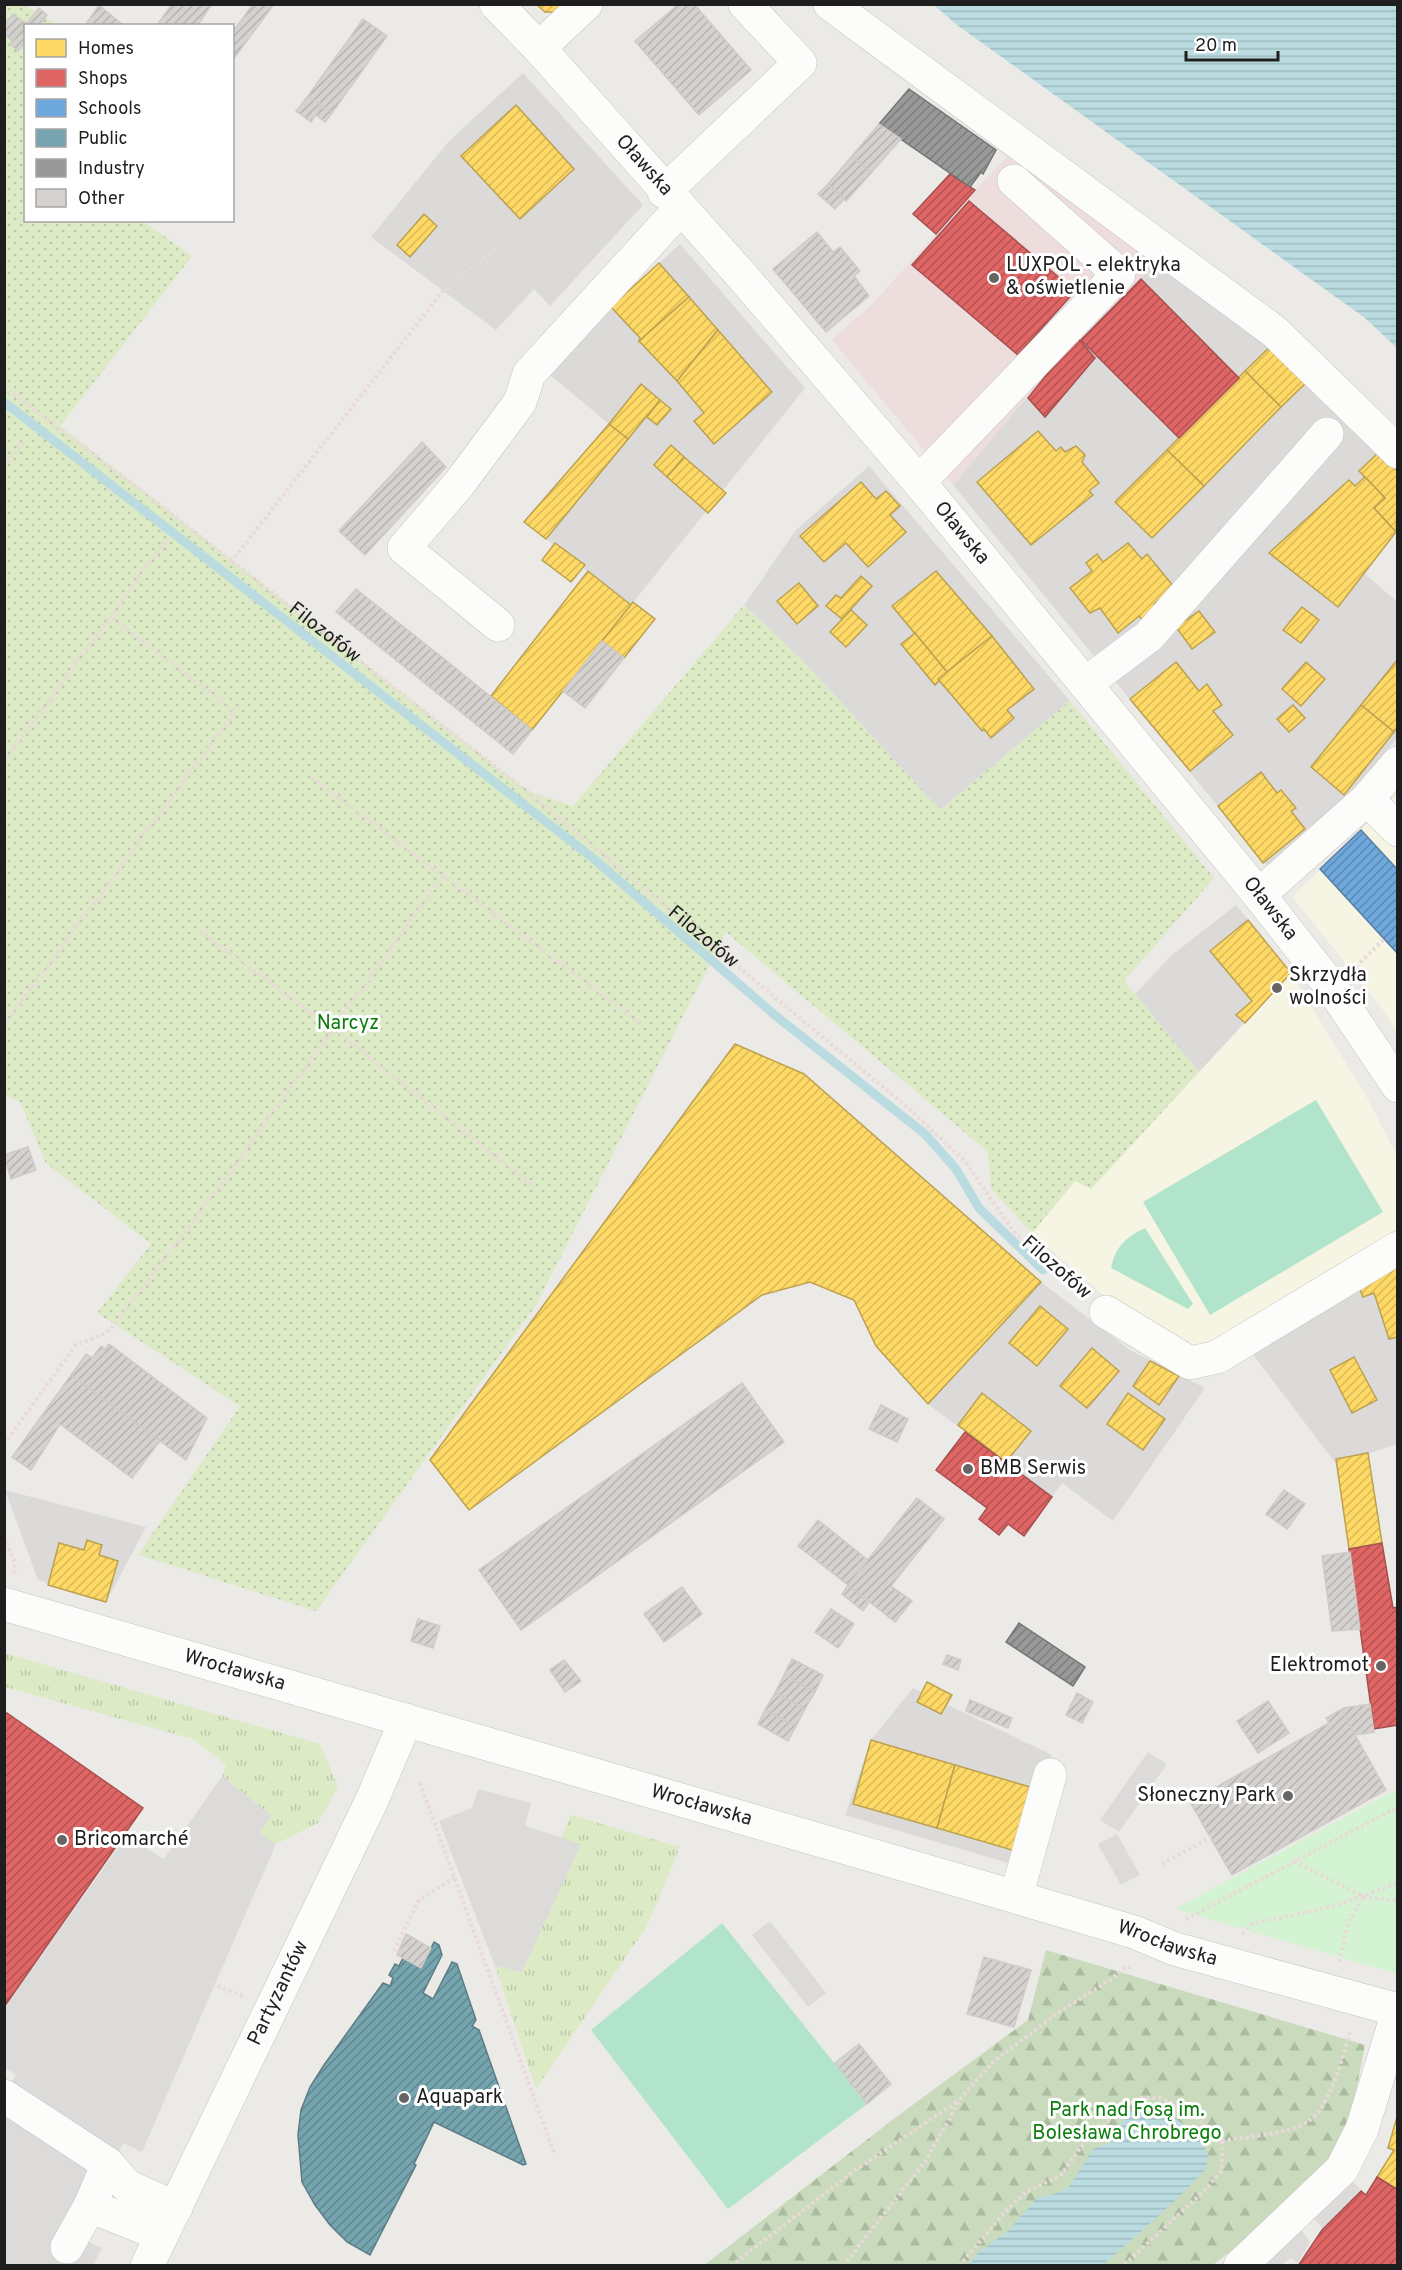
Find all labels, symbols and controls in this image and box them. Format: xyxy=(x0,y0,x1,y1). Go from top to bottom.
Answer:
legend xyxy=(24,24,234,222)
scale bar xyxy=(1186,24,1278,62)
text: 20 m xyxy=(1195,35,1237,58)
text: Homes xyxy=(78,38,134,61)
text: Shops xyxy=(78,68,128,91)
text: Schools xyxy=(78,98,141,121)
text: Public xyxy=(78,128,128,151)
street label: Oławska xyxy=(609,129,678,202)
text: Industry xyxy=(78,158,145,181)
text: Other xyxy=(78,188,125,211)
place label: LUXPOL - elektryka & oświetlenie xyxy=(1006,253,1181,302)
marker: LUXPOL - elektryka & oświetlenie xyxy=(987,271,1001,285)
street label: Oławska xyxy=(928,496,995,570)
street label: Filozofów xyxy=(283,597,366,670)
street label: Oławska xyxy=(1237,872,1303,946)
street label: Filozofów xyxy=(662,900,744,975)
place label: Skrzydła wolności xyxy=(1289,963,1367,1012)
marker: Skrzydła wolności xyxy=(1270,981,1284,995)
park label: Narcyz xyxy=(317,1011,379,1037)
street label: Filozofów xyxy=(1015,1230,1097,1306)
place label: BMB Serwis xyxy=(980,1456,1086,1482)
marker: BMB Serwis xyxy=(961,1462,975,1476)
street label: Wrocławska xyxy=(181,1644,288,1698)
place label: Elektromot xyxy=(1270,1653,1369,1679)
marker: Elektromot xyxy=(1374,1659,1388,1673)
street label: Wrocławska xyxy=(648,1779,755,1833)
place label: Słoneczny Park xyxy=(1137,1783,1276,1809)
marker: Słoneczny Park xyxy=(1281,1789,1295,1803)
place label: Bricomarché xyxy=(74,1827,189,1853)
marker: Bricomarché xyxy=(55,1833,69,1847)
street label: Wrocławska xyxy=(1114,1915,1220,1973)
street label: Partyzantów xyxy=(242,1936,315,2050)
place label: Aquapark xyxy=(416,2085,503,2111)
marker: Aquapark xyxy=(397,2091,411,2105)
park label: Park nad Fosą im. Bolesława Chrobrego xyxy=(1032,2098,1222,2147)

